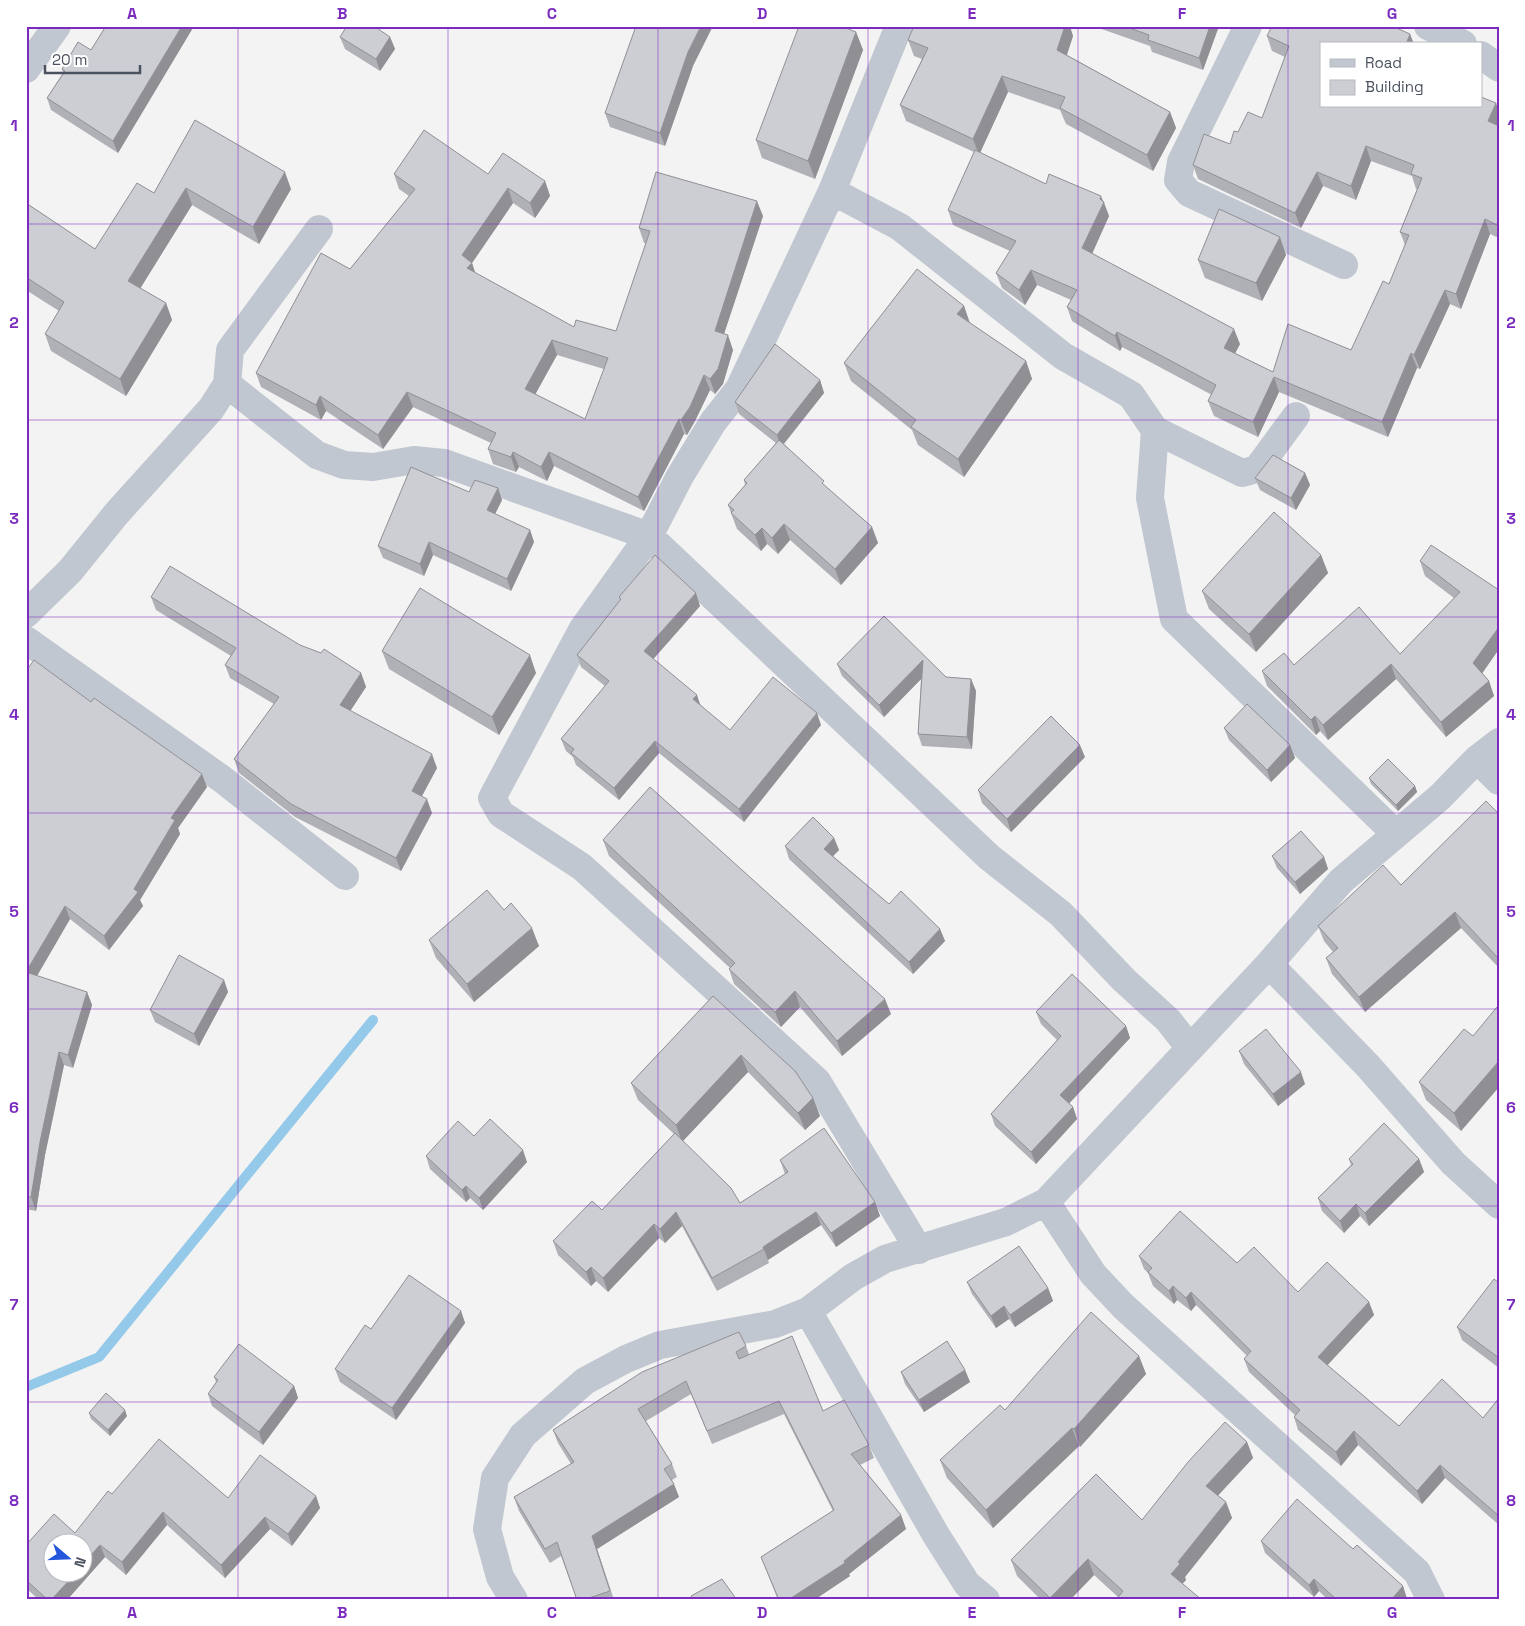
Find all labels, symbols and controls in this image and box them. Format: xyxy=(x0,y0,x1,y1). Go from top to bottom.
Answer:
text: A xyxy=(127,3,137,24)
text: B xyxy=(337,3,347,24)
text: C xyxy=(547,3,557,24)
text: D xyxy=(757,3,767,24)
text: E xyxy=(968,3,977,24)
text: F xyxy=(1178,3,1187,24)
text: G xyxy=(1387,3,1397,24)
scale bar xyxy=(45,42,140,74)
legend xyxy=(1320,42,1482,108)
text: 20 m xyxy=(52,50,87,69)
text: Road xyxy=(1365,53,1402,72)
text: Building xyxy=(1365,77,1424,96)
text: 1 xyxy=(10,115,18,136)
text: 1 xyxy=(1507,115,1515,136)
text: 2 xyxy=(9,312,19,333)
text: 2 xyxy=(1506,312,1516,333)
text: 3 xyxy=(9,508,19,529)
text: 3 xyxy=(1506,508,1516,529)
text: 4 xyxy=(9,704,19,725)
text: 4 xyxy=(1506,704,1516,725)
text: 5 xyxy=(9,901,19,922)
text: 5 xyxy=(1506,901,1516,922)
text: 6 xyxy=(9,1097,19,1118)
text: 6 xyxy=(1506,1097,1516,1118)
text: 7 xyxy=(10,1294,19,1315)
text: 7 xyxy=(1507,1294,1516,1315)
text: 8 xyxy=(9,1490,19,1511)
text: 8 xyxy=(1506,1490,1516,1511)
north arrow xyxy=(42,1534,92,1584)
text: N xyxy=(70,1555,90,1570)
text: A xyxy=(127,1602,137,1623)
text: B xyxy=(337,1602,347,1623)
text: C xyxy=(547,1602,557,1623)
text: D xyxy=(757,1602,767,1623)
text: E xyxy=(968,1602,977,1623)
text: F xyxy=(1178,1602,1187,1623)
text: G xyxy=(1387,1602,1397,1623)

